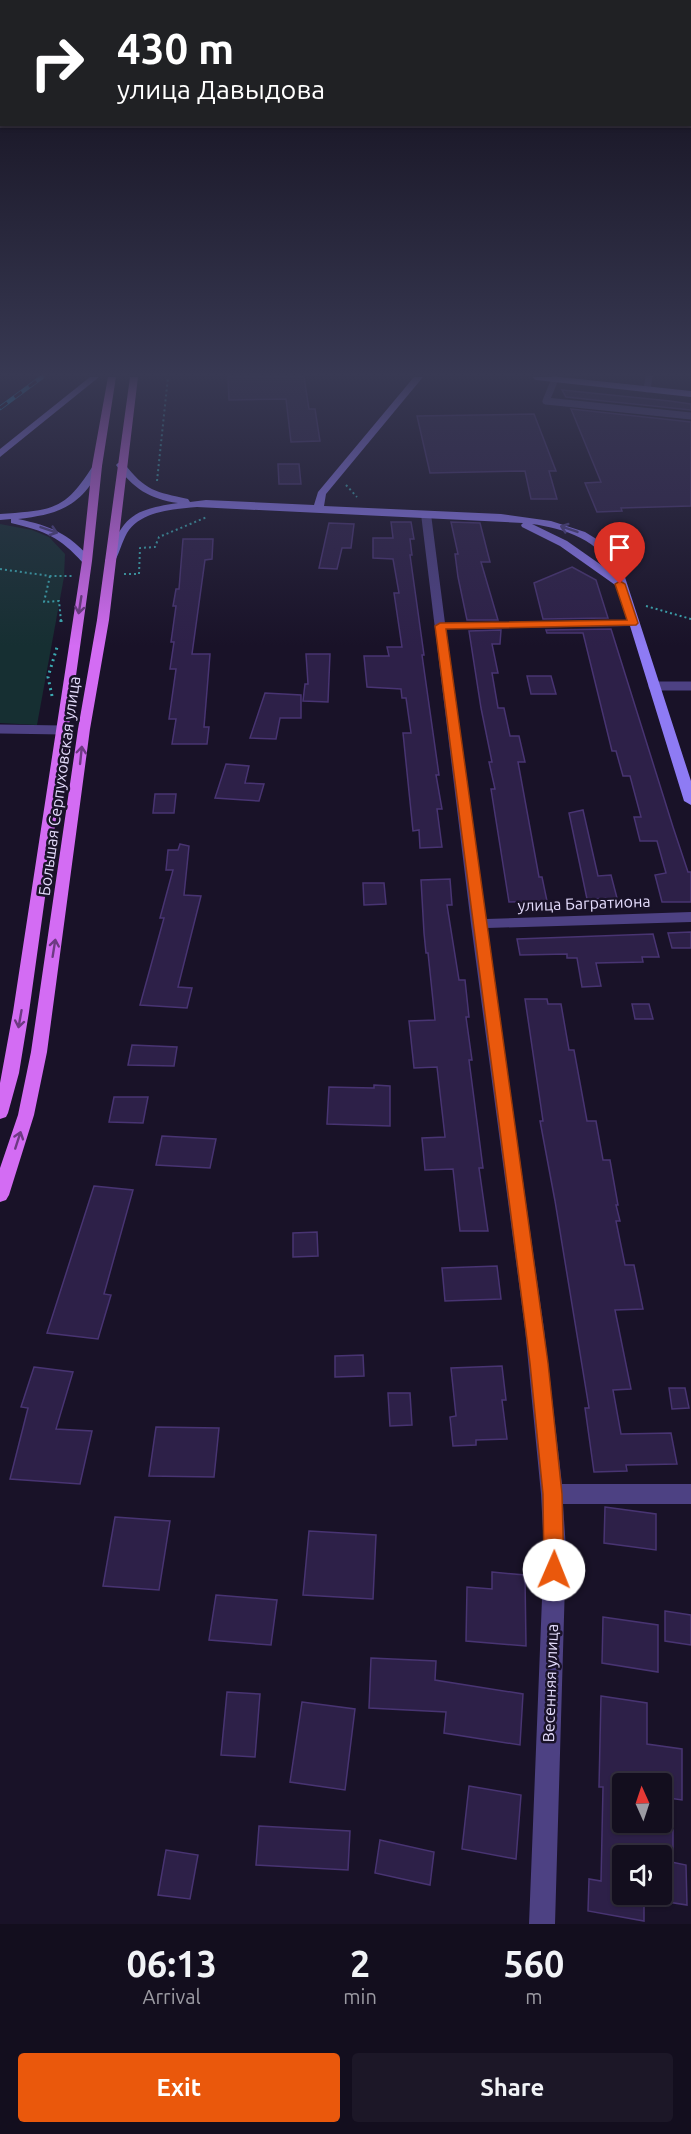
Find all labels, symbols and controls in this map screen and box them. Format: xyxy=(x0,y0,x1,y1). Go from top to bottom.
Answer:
icon: right xyxy=(18,24,96,102)
text: 430 m xyxy=(117,25,234,72)
text: улица Давыдова xyxy=(117,74,325,104)
one-way arrow xyxy=(560,522,579,533)
pin xyxy=(594,522,645,584)
one-way arrow xyxy=(39,525,58,536)
icon: arrive xyxy=(603,531,636,564)
one-way arrow xyxy=(74,595,85,615)
street label: Большая Серпуховская улица xyxy=(35,675,83,897)
one-way arrow xyxy=(76,746,87,766)
street label: улица Багратиона xyxy=(517,892,651,914)
one-way arrow xyxy=(49,939,60,959)
one-way arrow xyxy=(14,1009,25,1029)
one-way arrow xyxy=(13,1131,24,1150)
position arrow xyxy=(522,1538,586,1602)
street label: Весенняя улица xyxy=(539,1623,561,1743)
north arrow xyxy=(612,1773,672,1833)
map controls xyxy=(612,1773,672,1905)
button: sound xyxy=(612,1845,672,1905)
text: 06:13 xyxy=(127,1943,217,1984)
text: 2 xyxy=(350,1943,370,1984)
text: 560 xyxy=(503,1943,564,1984)
text: Arrival xyxy=(143,1985,201,2008)
text: min xyxy=(343,1985,377,2008)
text: m xyxy=(525,1985,543,2008)
button: Exit xyxy=(18,2053,340,2122)
button: Share xyxy=(352,2053,673,2122)

